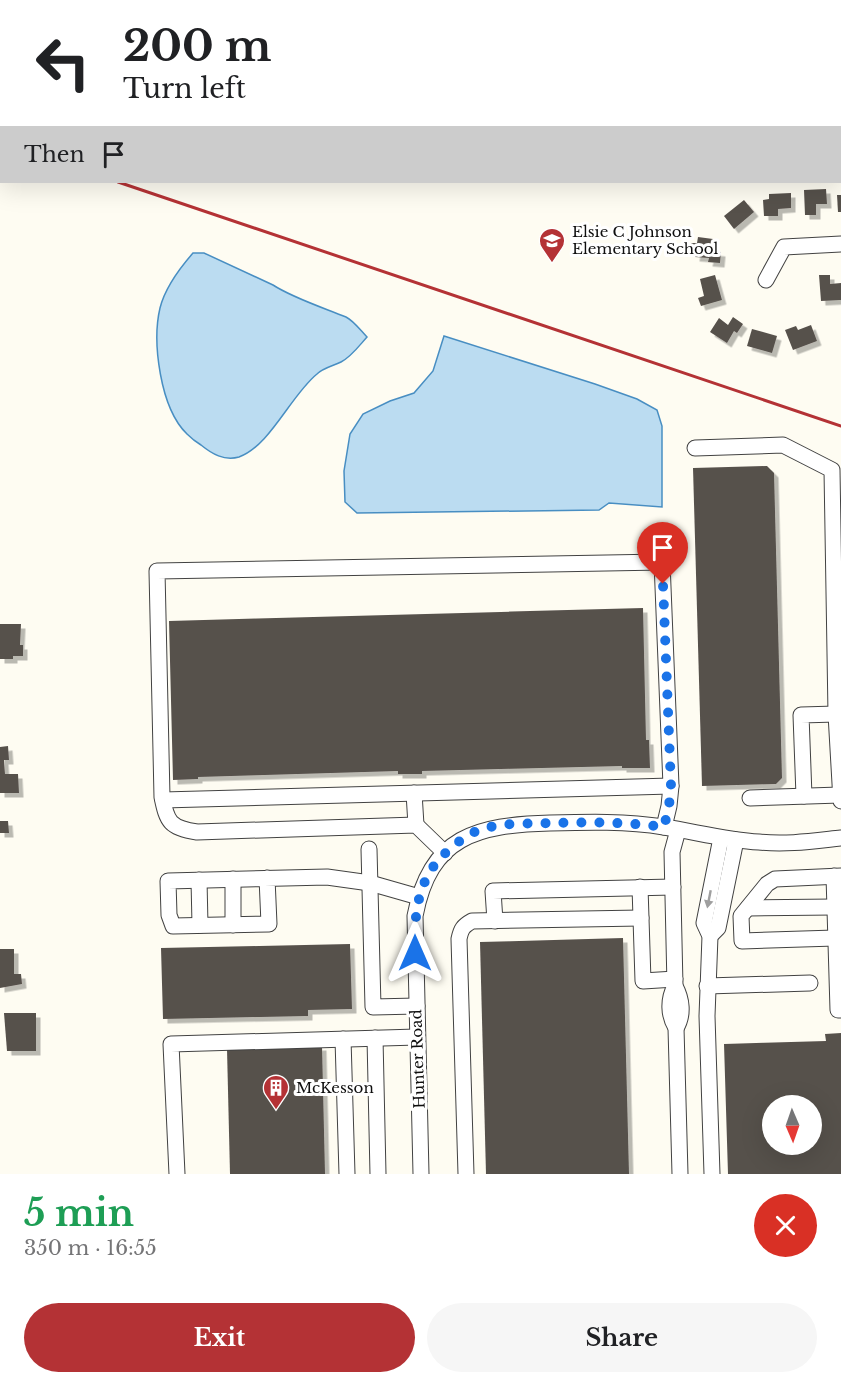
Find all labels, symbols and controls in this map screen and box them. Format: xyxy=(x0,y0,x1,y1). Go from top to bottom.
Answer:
text: 200 m xyxy=(123,20,271,72)
icon: left xyxy=(24,24,102,102)
text: Turn left xyxy=(123,72,246,105)
icon: arrive xyxy=(97,138,130,171)
text: Then xyxy=(24,141,85,168)
place label: Elsie C Johnson Elementary School xyxy=(572,222,719,258)
school or university icon: Elsie C Johnson Elementary School xyxy=(537,226,567,264)
pin xyxy=(637,522,688,584)
icon: arrive xyxy=(646,531,679,564)
one-way arrow xyxy=(704,889,713,908)
position arrow xyxy=(383,921,447,985)
street label: Hunter Road xyxy=(406,1009,429,1109)
building icon: McKesson xyxy=(261,1073,291,1111)
place label: McKesson xyxy=(296,1078,374,1097)
north arrow xyxy=(762,1095,822,1155)
map controls xyxy=(762,1095,822,1155)
text: 5 min xyxy=(24,1191,134,1236)
button: close xyxy=(754,1194,817,1257)
text: 350 m · 16:55 xyxy=(24,1236,157,1260)
button: Exit xyxy=(24,1303,415,1372)
button: Share xyxy=(427,1303,817,1372)

